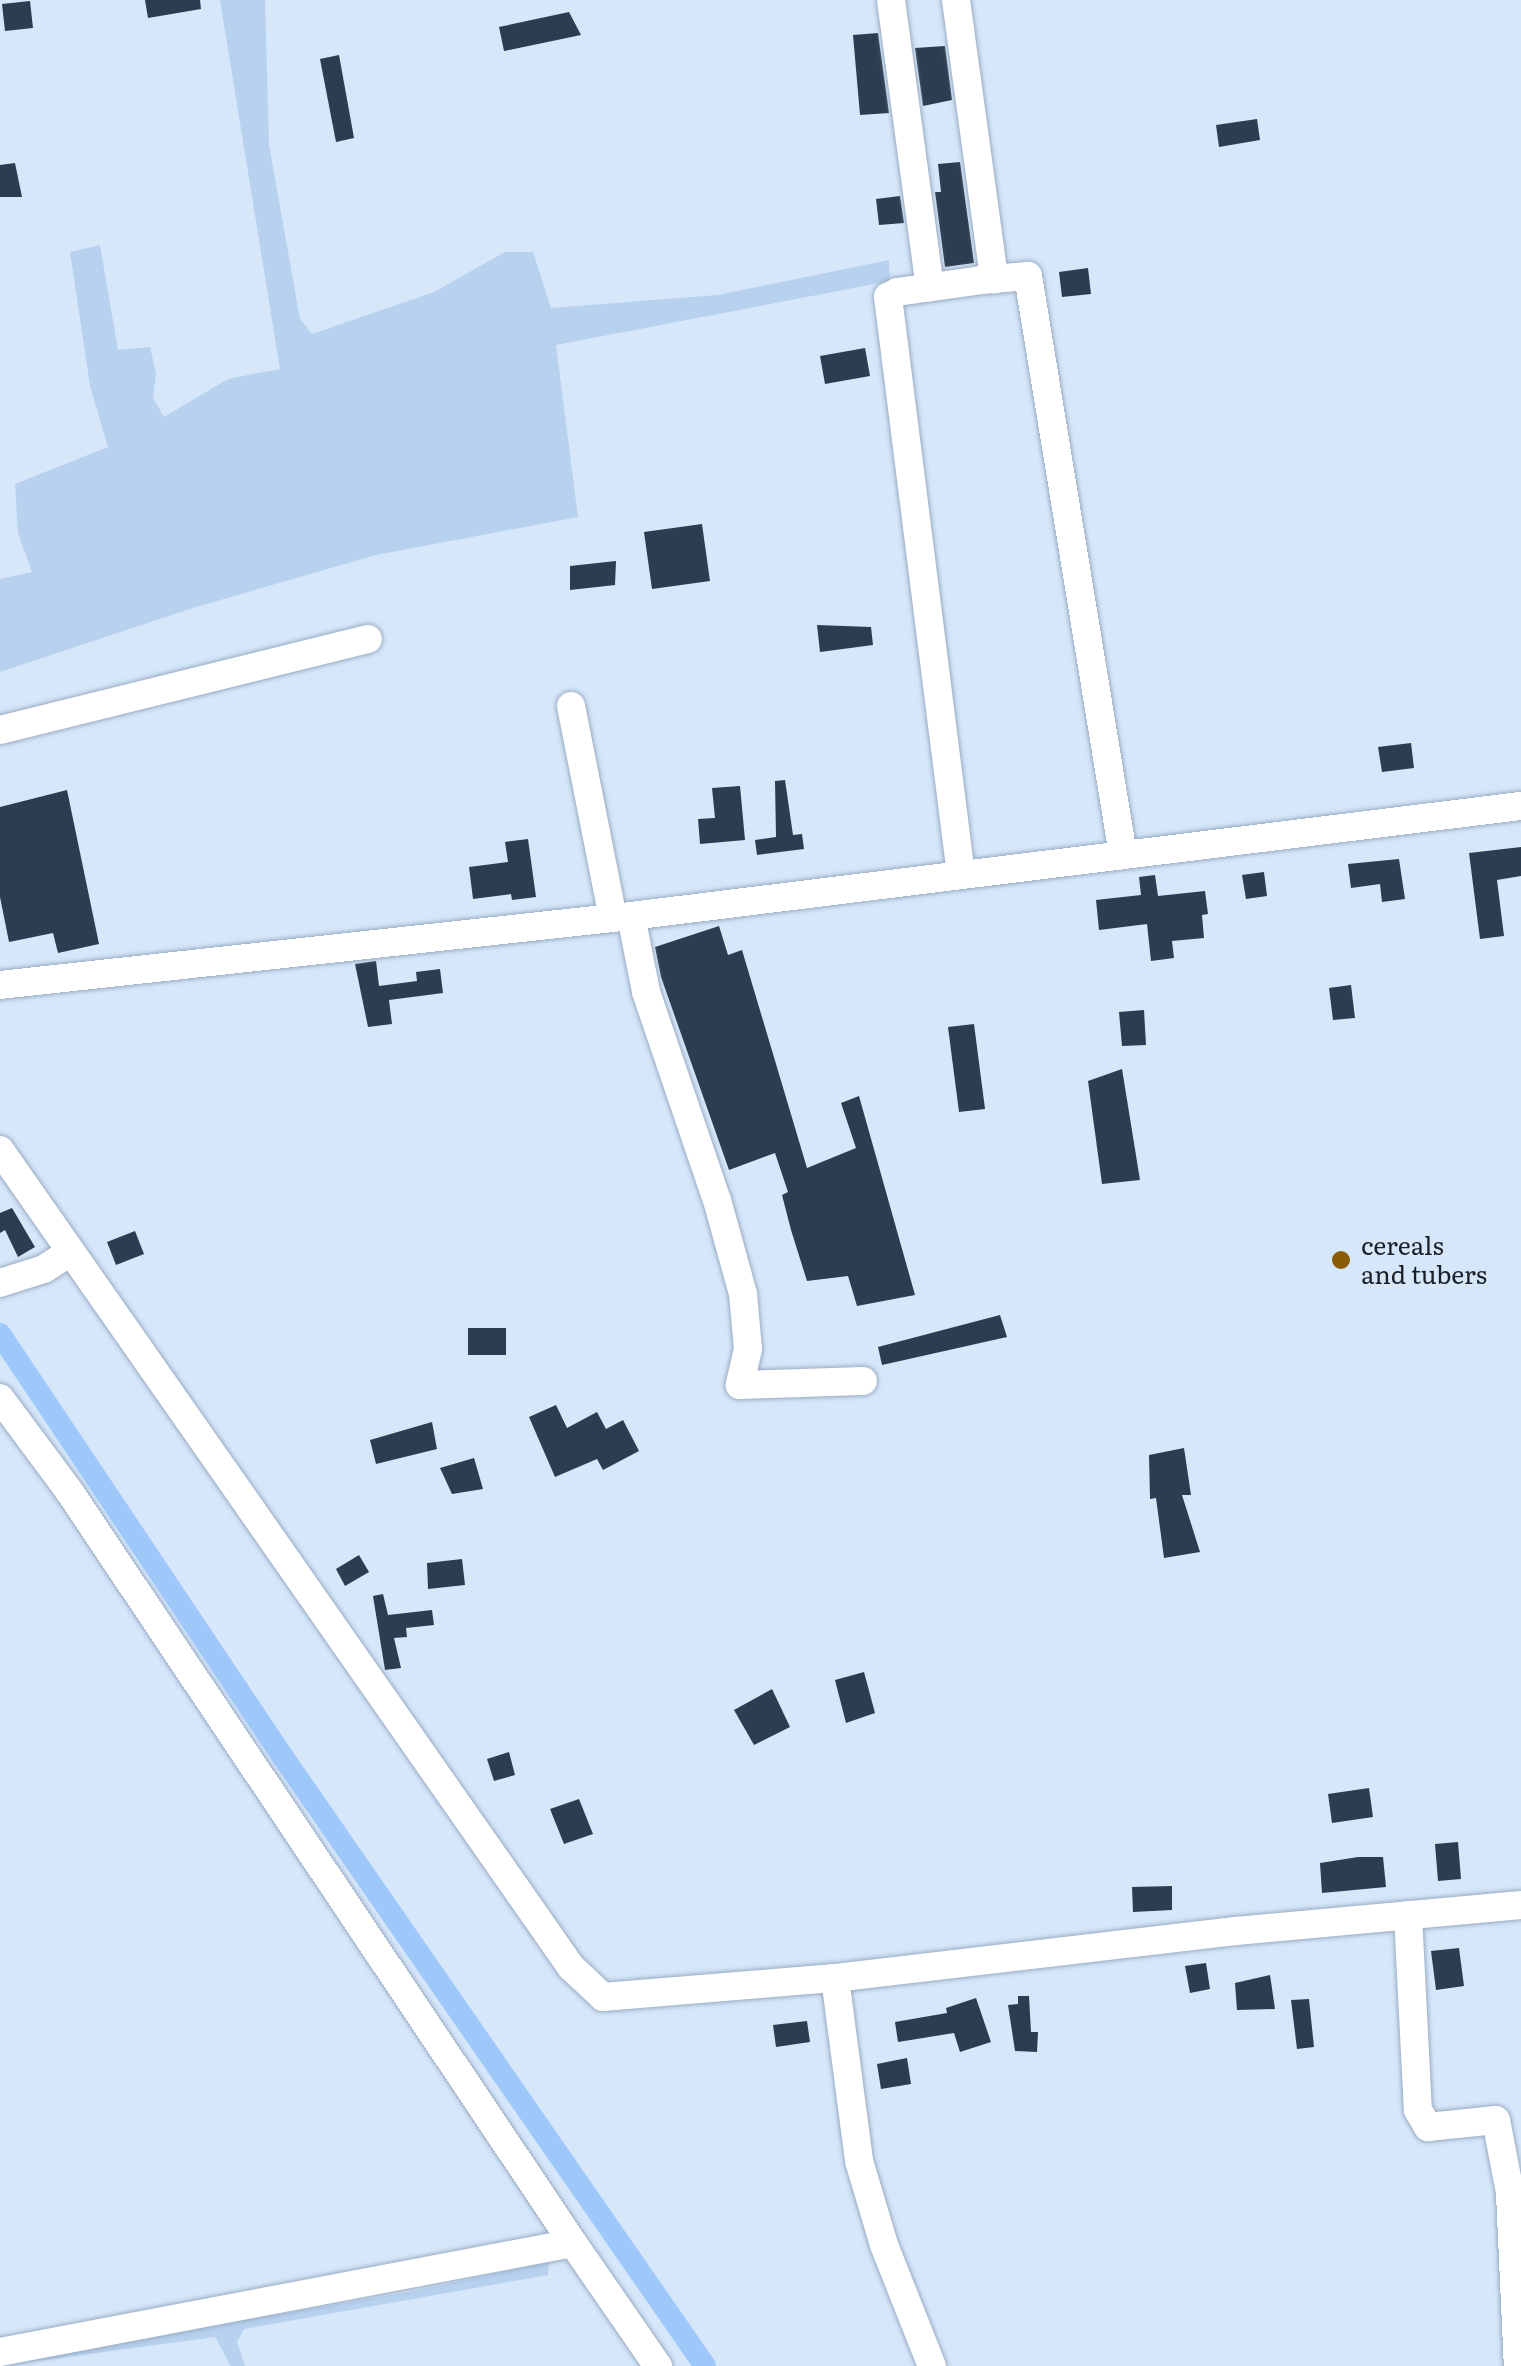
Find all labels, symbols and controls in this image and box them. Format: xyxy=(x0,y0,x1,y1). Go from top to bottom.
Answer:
place label: cereals and tubers xyxy=(1361,1231,1487,1290)
marker: cereals and tubers xyxy=(1330,1249,1352,1271)

